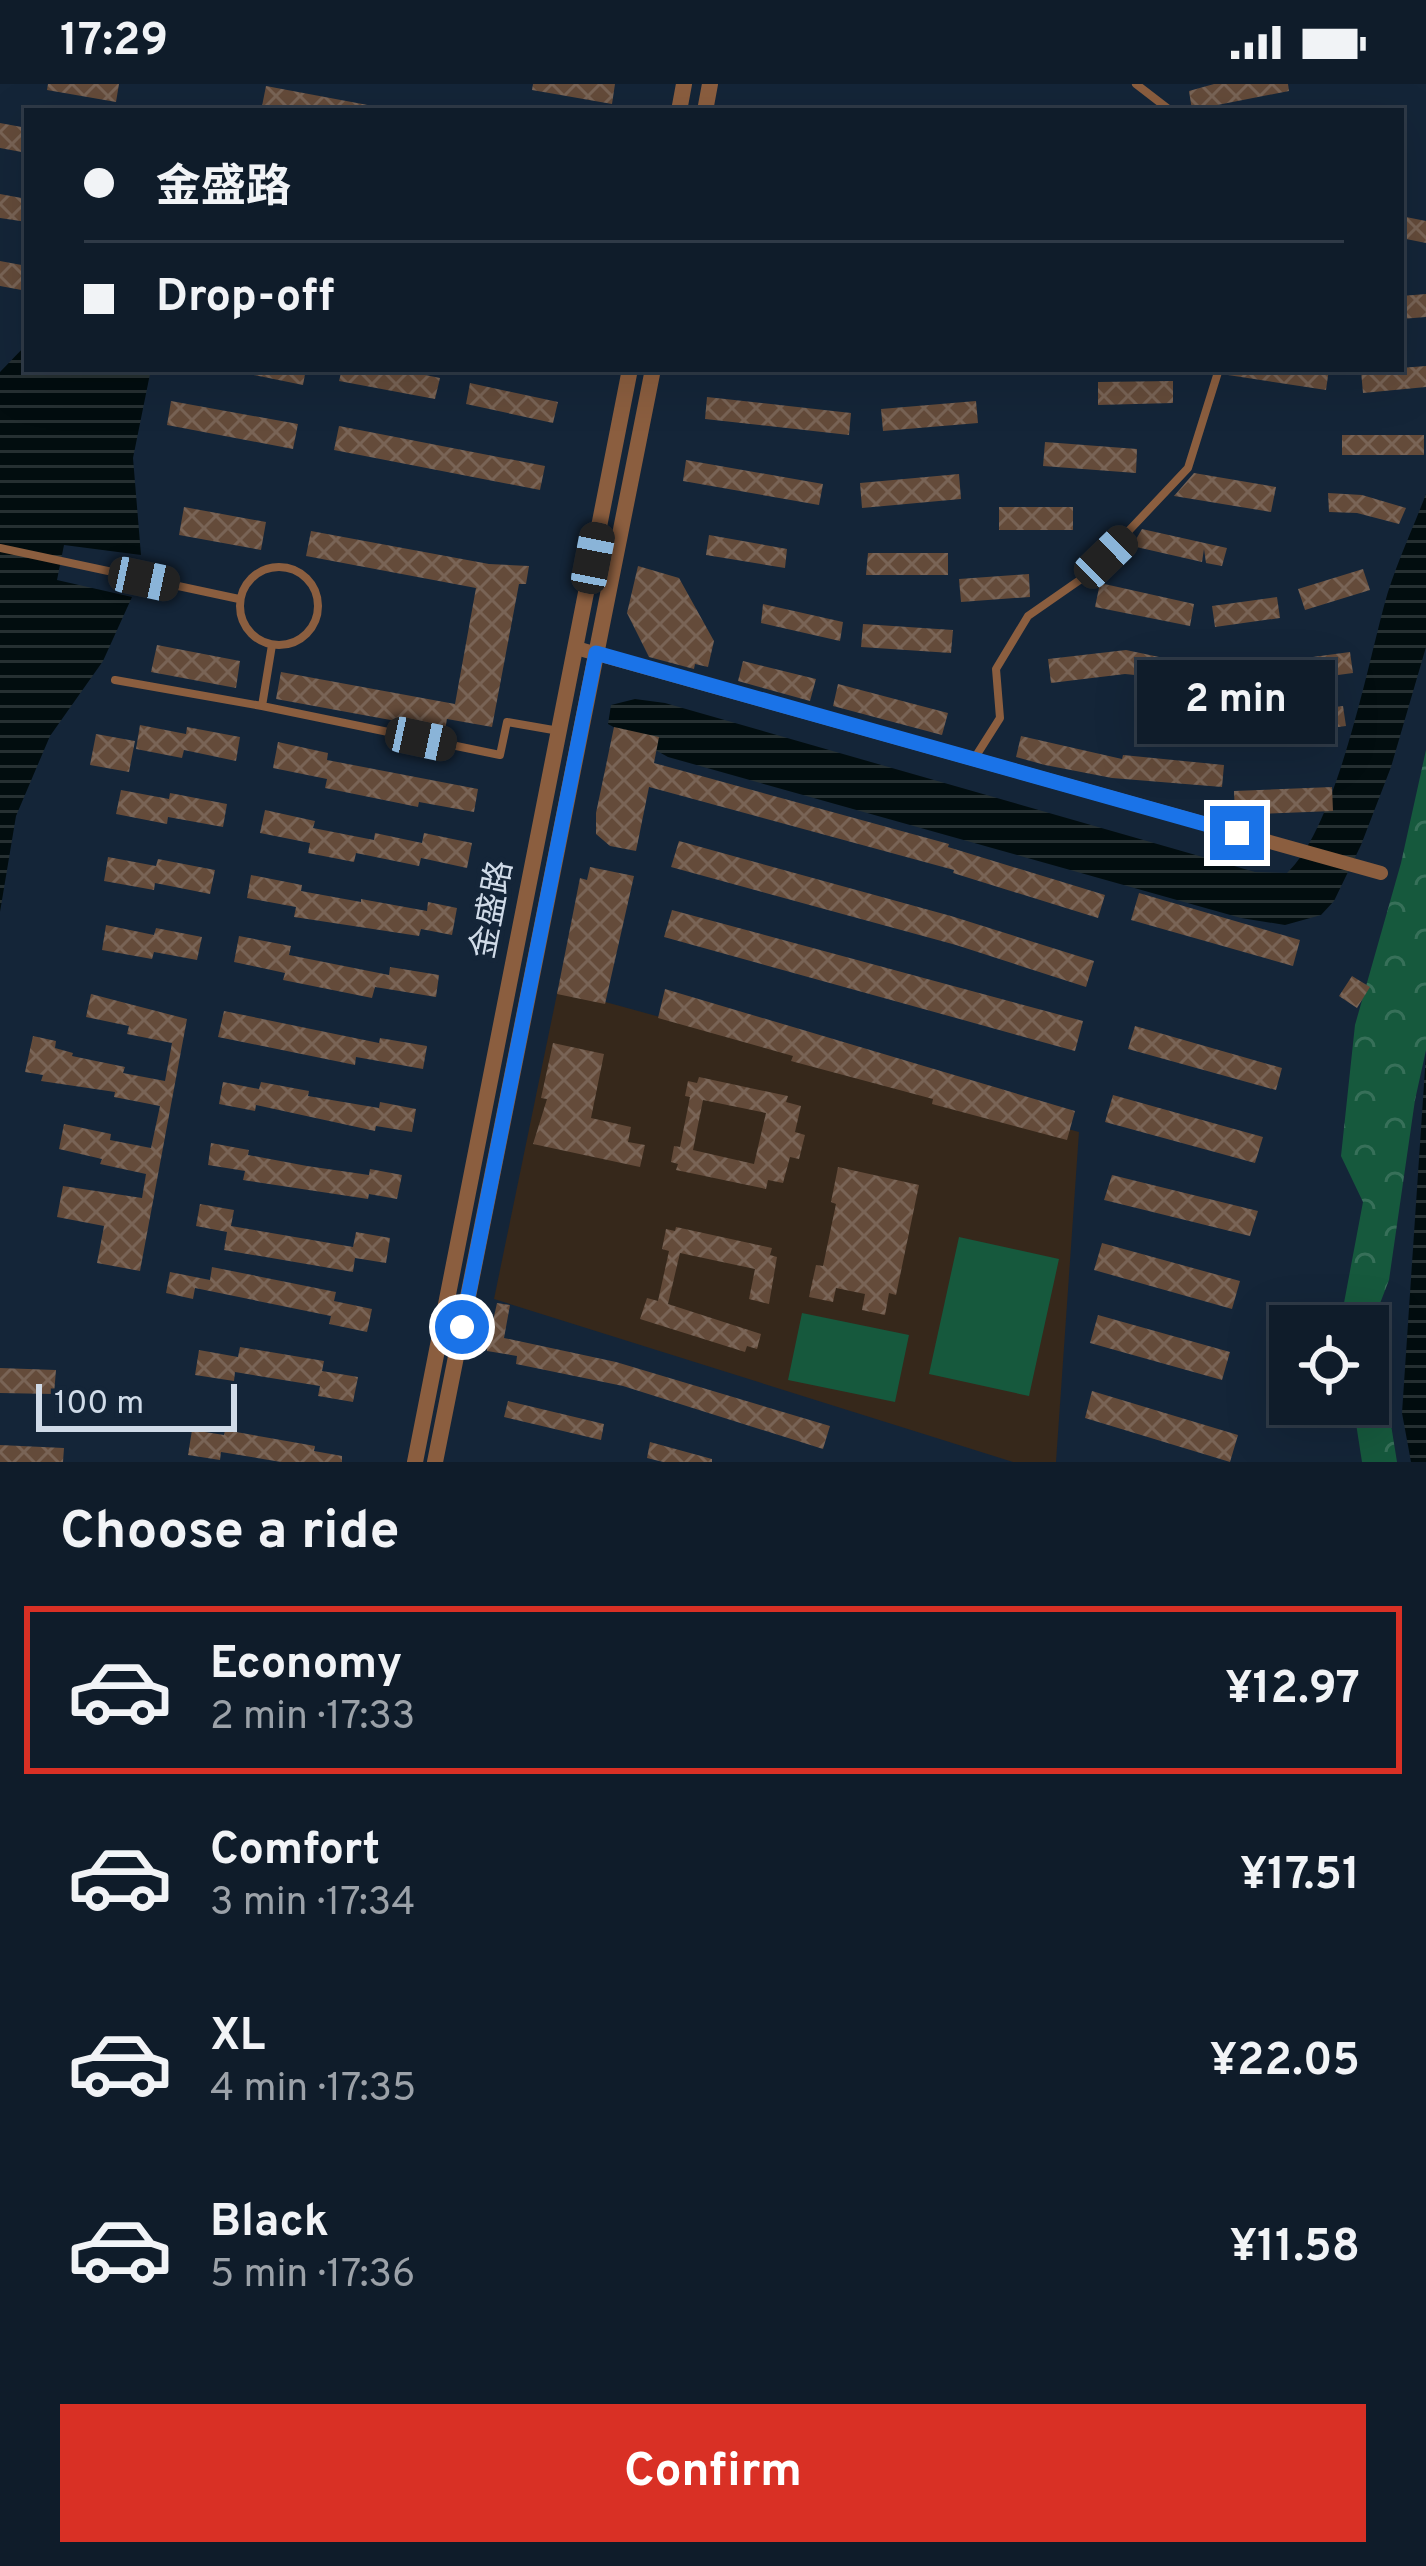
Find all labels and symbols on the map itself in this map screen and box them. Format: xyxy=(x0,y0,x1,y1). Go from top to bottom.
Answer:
car xyxy=(568,519,618,597)
car xyxy=(1068,519,1144,595)
car xyxy=(105,554,183,604)
callout: 2 min xyxy=(1138,659,1336,743)
car xyxy=(382,714,460,764)
route end xyxy=(1210,806,1264,860)
street label: 金盛路 xyxy=(464,857,524,963)
route start xyxy=(435,1300,489,1354)
scale bar xyxy=(36,1378,237,1431)

